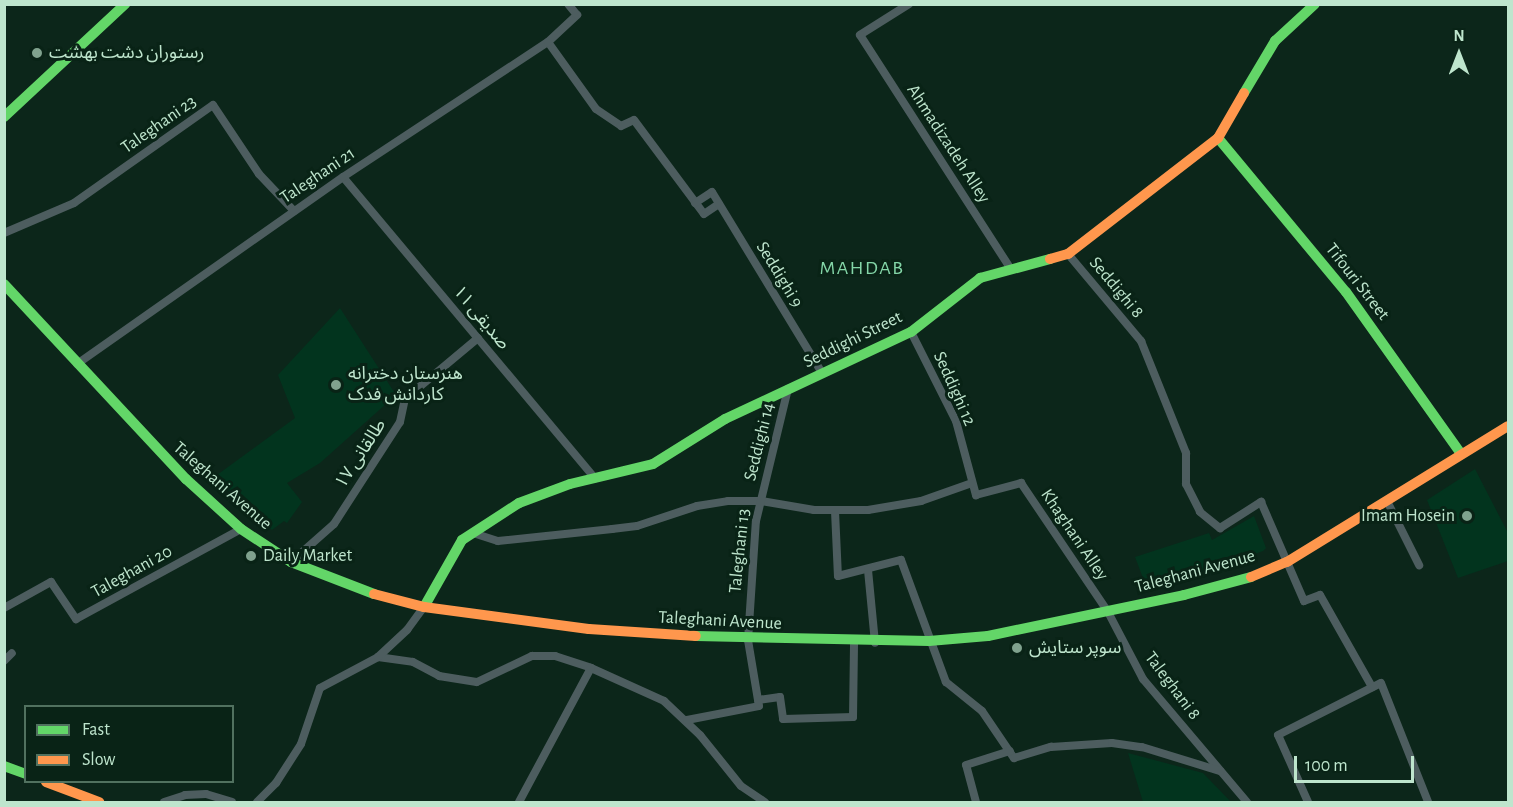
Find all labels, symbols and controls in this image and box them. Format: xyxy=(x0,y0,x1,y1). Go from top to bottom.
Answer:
north arrow xyxy=(1429,24,1489,84)
text: N xyxy=(1453,28,1465,44)
place label: رستوران دشت بهشت xyxy=(49,42,204,64)
marker: رستوران دشت بهشت xyxy=(30,46,44,60)
street label: Ahmadizadeh Alley xyxy=(902,81,994,207)
street label: Taleghani 23 xyxy=(117,91,201,159)
street label: Taleghani 21 xyxy=(276,143,360,209)
street label: Seddighi 9 xyxy=(751,238,807,312)
street label: Tifouri Street xyxy=(1320,239,1394,325)
street label: Seddighi 8 xyxy=(1084,253,1148,323)
district label: MAHDAB xyxy=(820,256,904,280)
street label: صدیقی ۱۱ xyxy=(448,282,514,354)
street label: Seddighi Street xyxy=(800,307,906,373)
street label: Seddighi 12 xyxy=(928,348,980,430)
place label: هنرستان دخترانه کاردانش فدک xyxy=(348,364,463,406)
marker: هنرستان دخترانه کاردانش فدک xyxy=(329,378,343,392)
street label: Seddighi 14 xyxy=(740,401,780,483)
street label: طالقانی ۱۷ xyxy=(331,415,391,493)
street label: Taleghani Avenue xyxy=(168,437,276,535)
street label: Khaghani Alley xyxy=(1035,485,1113,585)
place label: Imam Hosein xyxy=(1361,505,1455,527)
street label: Taleghani 13 xyxy=(725,508,755,594)
marker: Imam Hosein xyxy=(1460,509,1474,523)
street label: Taleghani 20 xyxy=(88,541,176,603)
place label: Daily Market xyxy=(263,545,352,567)
street label: Taleghani Avenue xyxy=(1132,546,1258,598)
marker: Daily Market xyxy=(244,549,258,563)
street label: Taleghani Avenue xyxy=(658,607,782,635)
place label: سوپر ستایش xyxy=(1029,637,1121,659)
marker: سوپر ستایش xyxy=(1010,641,1024,655)
street label: Taleghani 8 xyxy=(1139,648,1205,724)
legend xyxy=(24,705,234,783)
text: Fast xyxy=(82,721,110,739)
scale bar xyxy=(1297,744,1417,782)
text: Slow xyxy=(82,751,115,769)
text: 100 m xyxy=(1305,757,1348,775)

